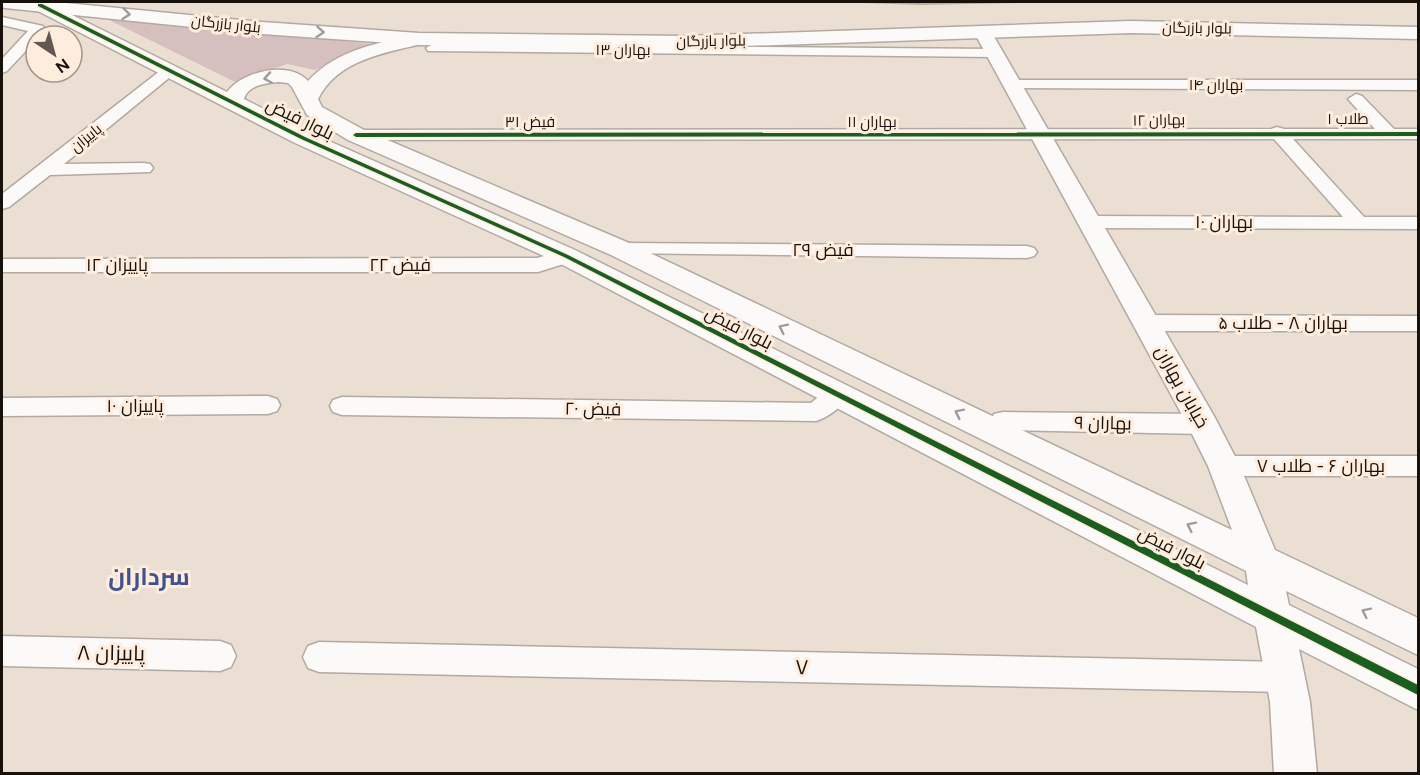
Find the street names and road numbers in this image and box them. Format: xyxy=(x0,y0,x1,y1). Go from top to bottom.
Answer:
street label: بلوار بازرگان xyxy=(190,11,262,38)
street label: بلوار بازرگان xyxy=(1162,18,1232,39)
street label: بلوار بازرگان xyxy=(676,31,746,52)
street label: بهاران ۱۳ xyxy=(596,41,650,60)
street label: بهاران ۱۴ xyxy=(1189,76,1243,95)
street label: بلوار فیض xyxy=(262,93,338,145)
street label: طلاب ۱ xyxy=(1327,110,1369,128)
street label: بهاران ۱۲ xyxy=(1133,111,1185,130)
street label: فیض ۳۱ xyxy=(505,113,555,132)
street label: بهاران ۱۱ xyxy=(847,113,897,132)
street label: پاییزان xyxy=(67,120,106,157)
street label: بهاران ۱۰ xyxy=(1195,211,1253,233)
street label: فیض ۲۹ xyxy=(792,239,854,261)
street label: پاییزان ۱۲ xyxy=(86,254,148,277)
street label: فیض ۲۲ xyxy=(369,254,431,276)
street label: بلوار فیض xyxy=(701,302,777,354)
street label: بهاران ۸ - طلاب ۵ xyxy=(1218,312,1348,334)
street label: خیابان بهاران xyxy=(1150,342,1214,432)
street label: پاییزان ۱۰ xyxy=(107,395,164,418)
street label: فیض ۲۰ xyxy=(564,398,622,420)
street label: بهاران ۹ xyxy=(1074,412,1132,434)
street label: بهاران ۶ - طلاب ۷ xyxy=(1257,455,1385,477)
street label: بلوار فیض xyxy=(1134,522,1210,574)
street label: پاییزان ۸ xyxy=(77,639,146,668)
street label: ۷ xyxy=(795,654,809,679)

